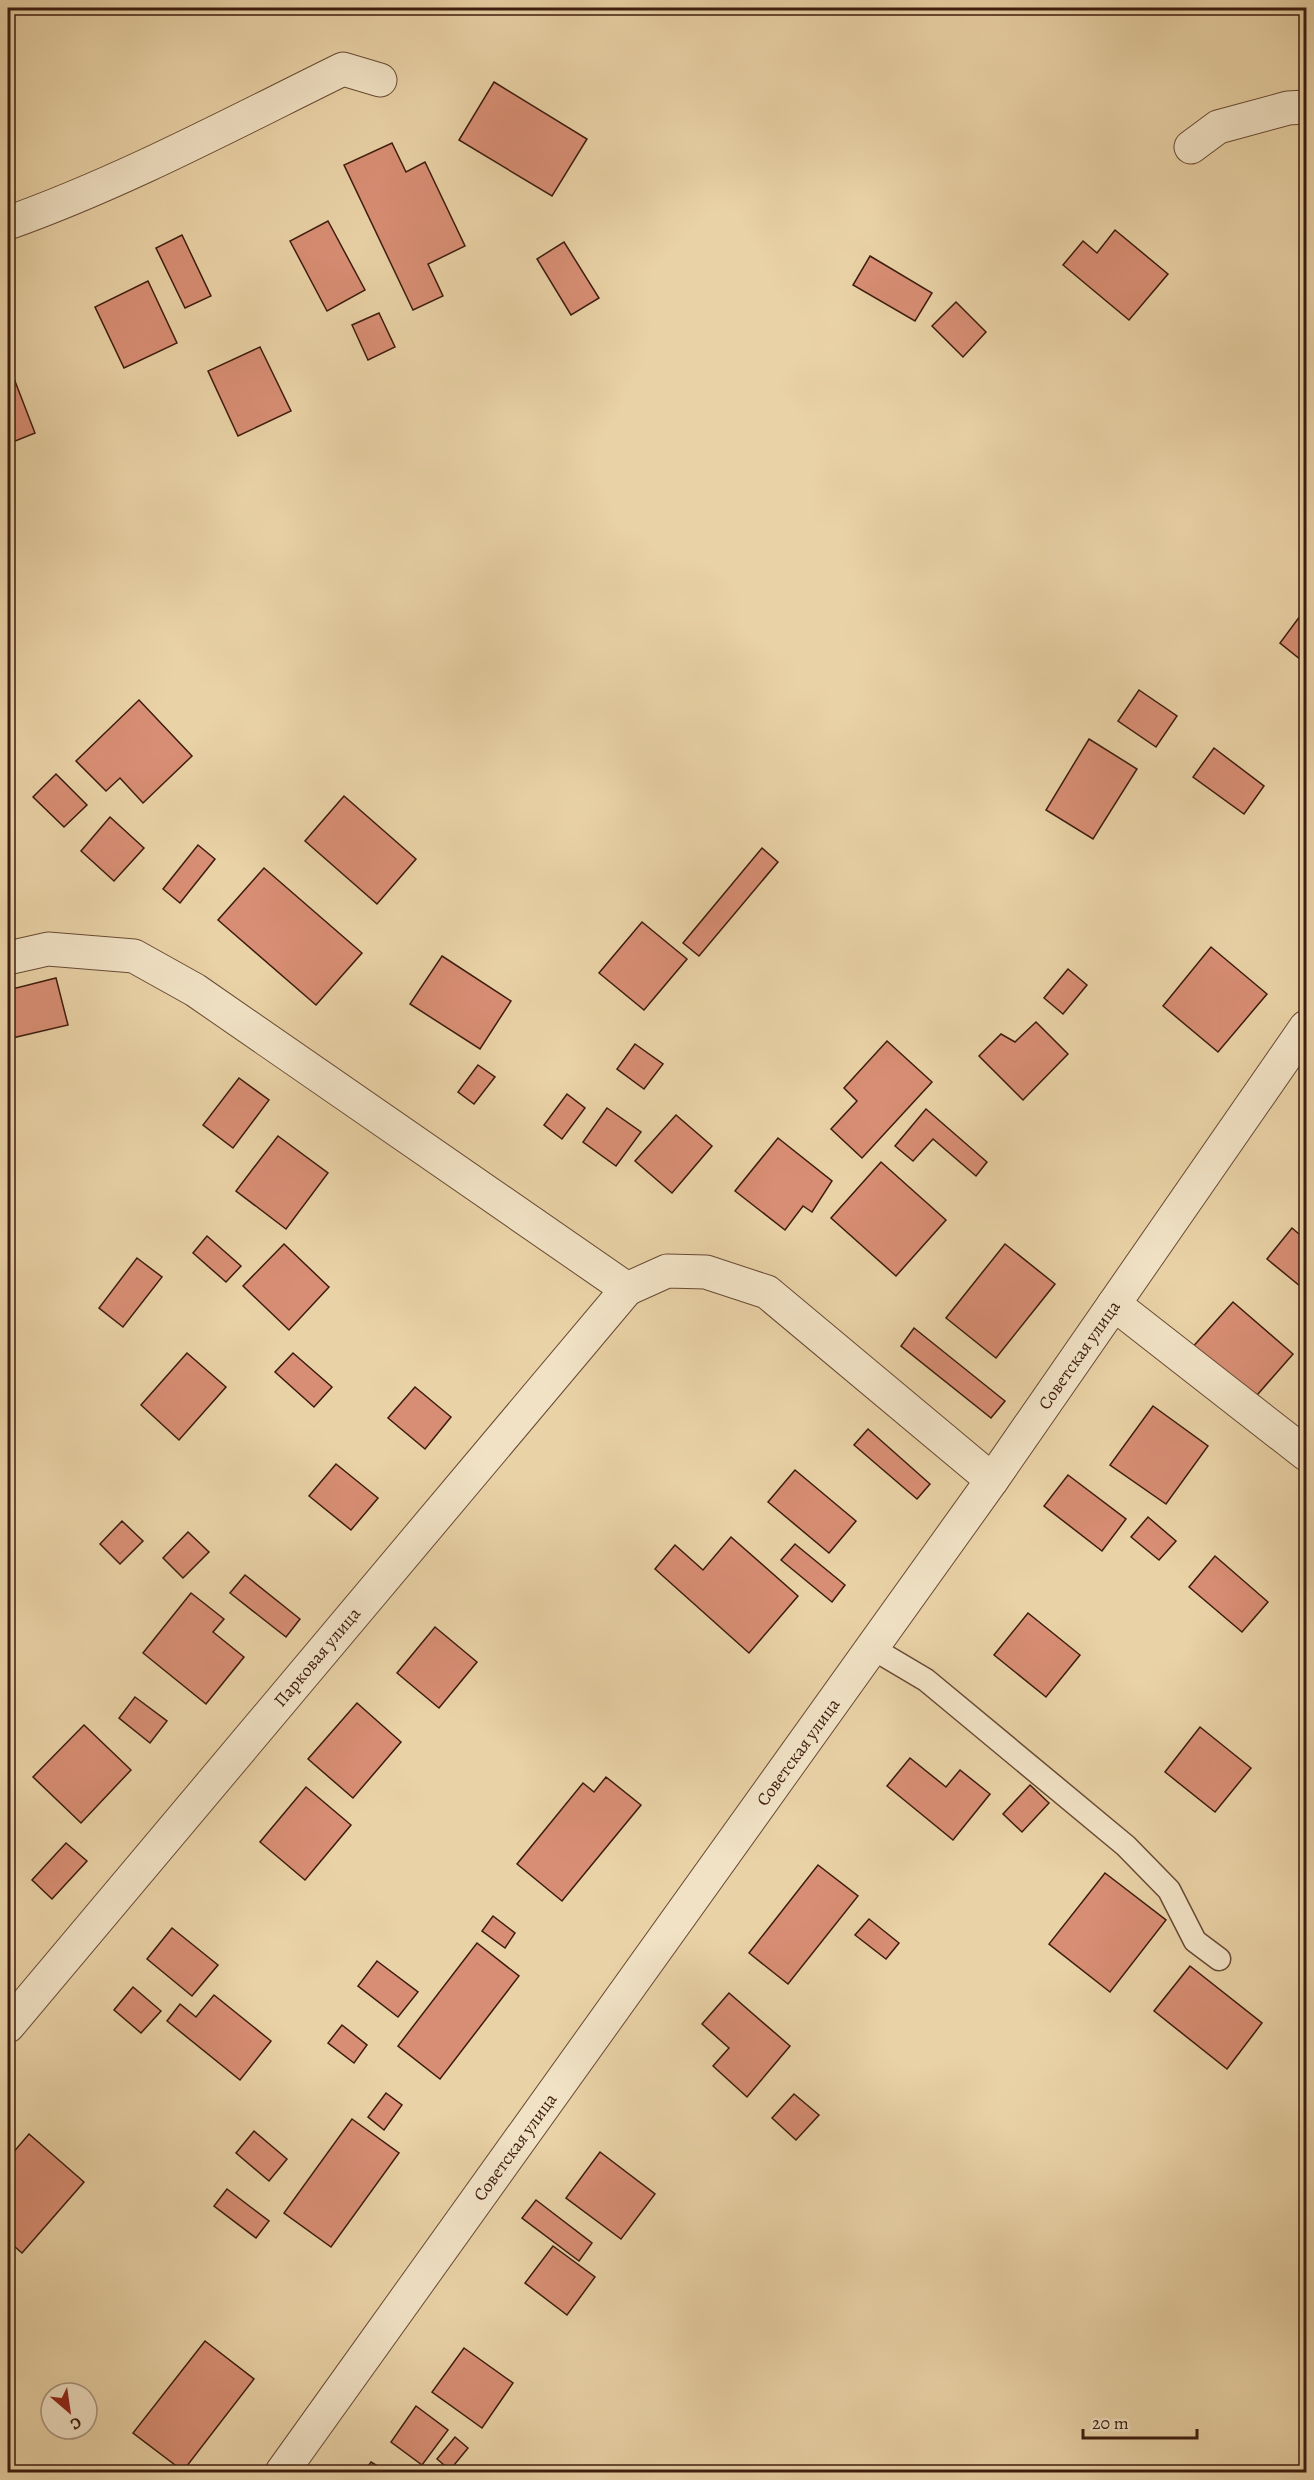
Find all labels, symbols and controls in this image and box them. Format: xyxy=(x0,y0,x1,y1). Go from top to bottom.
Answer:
street label: Советская улица xyxy=(1032,1295,1126,1414)
street label: Парковая улица xyxy=(268,1602,366,1712)
street label: Советская улица xyxy=(751,1693,846,1811)
street label: Советская улица xyxy=(468,2088,563,2206)
north arrow xyxy=(39,2381,99,2441)
scale bar xyxy=(1083,2402,1197,2440)
text: С xyxy=(66,2411,85,2435)
text: 20 m xyxy=(1092,2411,1129,2435)

